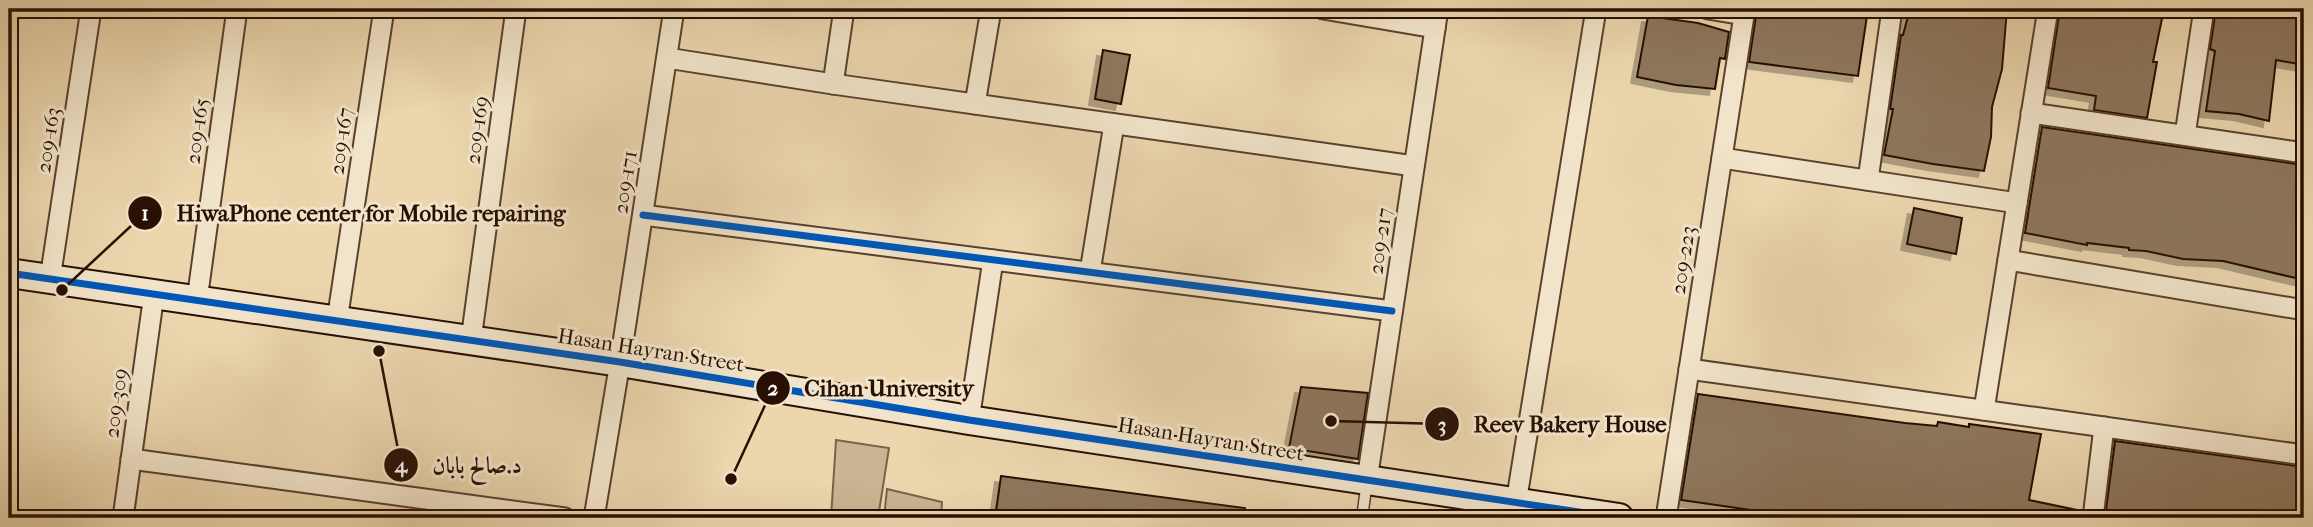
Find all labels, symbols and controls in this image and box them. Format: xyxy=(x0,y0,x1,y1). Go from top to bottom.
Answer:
street label: 209-169 xyxy=(460,94,494,166)
street label: 209-165 xyxy=(180,96,214,166)
street label: 209-163 xyxy=(31,105,65,175)
street label: 209-167 xyxy=(324,106,358,176)
street label: 209-171 xyxy=(608,149,642,215)
callout: HiwaPhone center for Mobile repairing xyxy=(128,191,580,235)
text: HiwaPhone center for Mobile repairing xyxy=(177,200,566,227)
text: 1 xyxy=(141,201,149,225)
street label: 209-217 xyxy=(1363,206,1397,276)
street label: 209-223 xyxy=(1666,224,1700,296)
street label: Hasan Hayran Street xyxy=(556,323,746,377)
callout: Cihan University xyxy=(755,366,988,410)
street label: 209-309 xyxy=(99,367,133,439)
text: Cihan University xyxy=(804,375,975,402)
text: 2 xyxy=(768,376,779,400)
callout: Reev Bakery House xyxy=(1425,402,1681,446)
text: Reev Bakery House xyxy=(1473,411,1667,438)
street label: Hasan Hayran Street xyxy=(1116,412,1306,466)
text: 3 xyxy=(1438,413,1446,437)
callout: د.صالح بابان xyxy=(384,443,536,487)
text: د.صالح بابان xyxy=(432,452,522,485)
text: 4 xyxy=(394,453,409,478)

